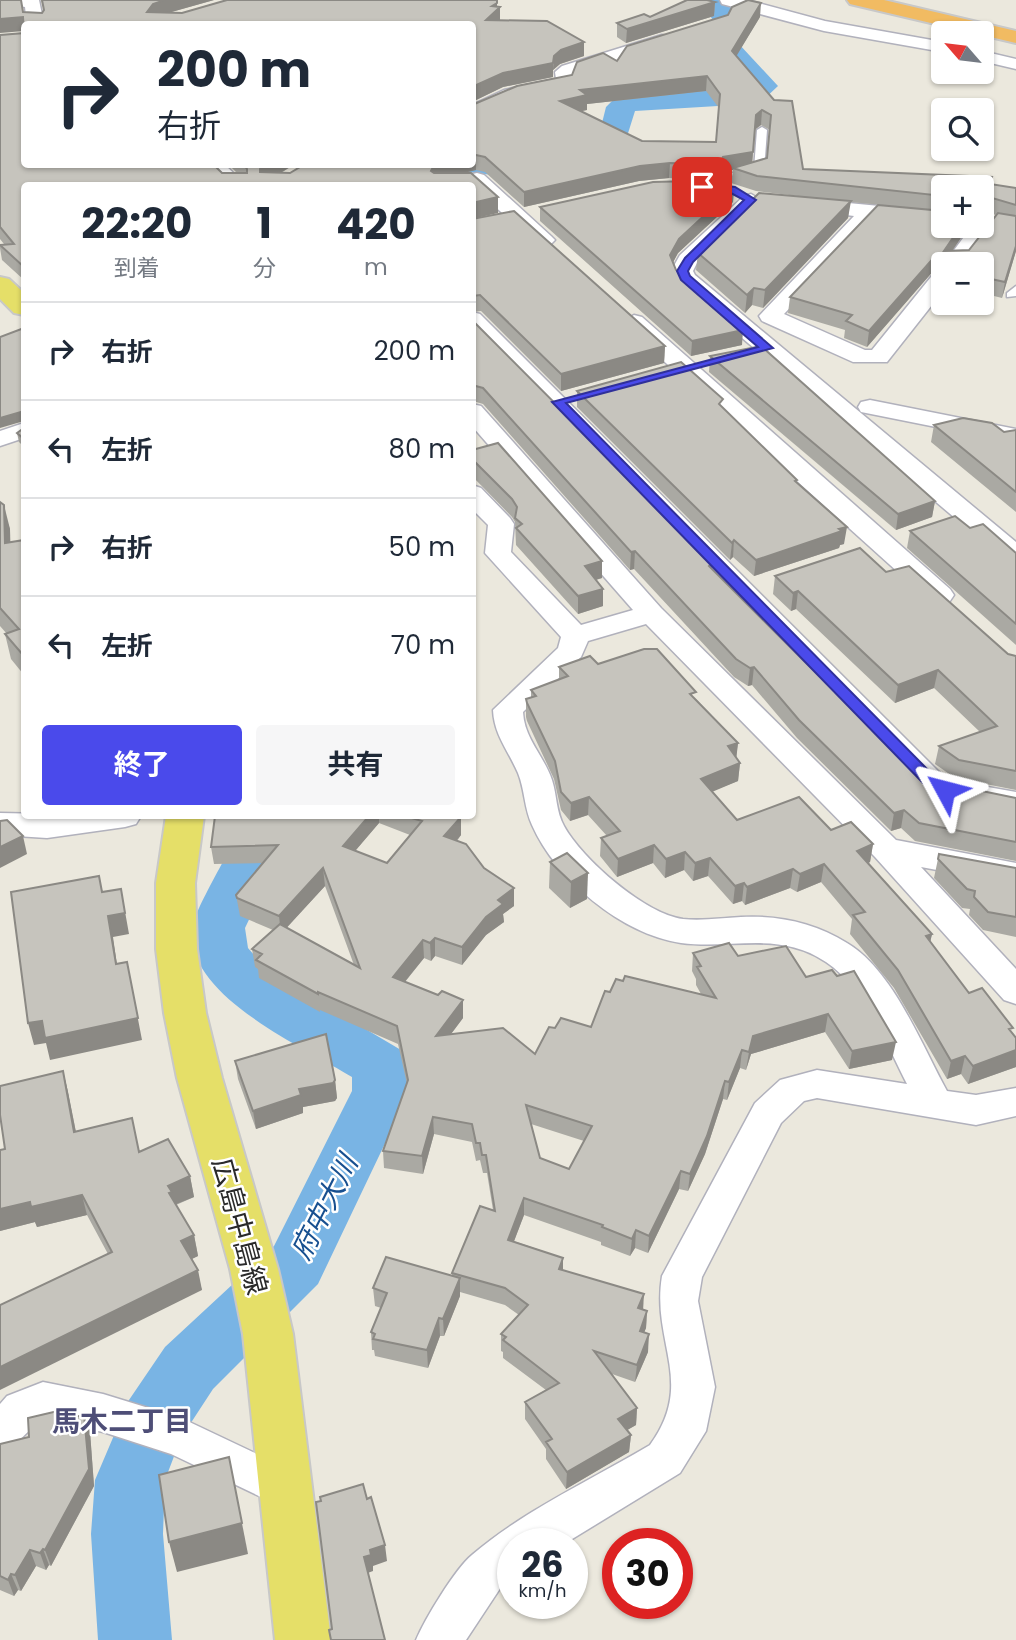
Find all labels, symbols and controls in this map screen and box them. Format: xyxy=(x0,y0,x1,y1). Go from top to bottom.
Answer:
north arrow xyxy=(931,21,994,84)
map controls xyxy=(931,21,994,315)
text: 200 m xyxy=(157,36,311,104)
icon: right xyxy=(42,49,133,140)
button: search xyxy=(931,98,994,161)
text: 右折 xyxy=(157,103,221,148)
pin xyxy=(672,157,732,217)
icon: arrive xyxy=(683,168,721,206)
button: + xyxy=(931,175,994,238)
text: 22:20 xyxy=(81,194,192,253)
text: 1 xyxy=(256,194,272,253)
text: 420 xyxy=(336,195,416,254)
text: m xyxy=(364,251,388,283)
text: 到着 xyxy=(114,252,160,284)
text: 分 xyxy=(253,252,276,284)
button: − xyxy=(931,252,994,315)
icon: right xyxy=(42,332,80,370)
text: 200 m xyxy=(374,333,455,369)
text: 右折 xyxy=(101,334,153,370)
icon: left xyxy=(42,430,80,468)
text: 80 m xyxy=(389,431,455,467)
text: 左折 xyxy=(101,432,153,468)
icon: right xyxy=(42,528,80,566)
text: 50 m xyxy=(389,529,455,565)
text: 右折 xyxy=(101,530,153,566)
icon: left xyxy=(42,626,80,664)
text: 70 m xyxy=(391,627,455,663)
text: 左折 xyxy=(101,628,153,664)
button: 終了 xyxy=(42,725,242,805)
button: 共有 xyxy=(256,725,455,805)
position arrow xyxy=(908,753,982,827)
water label: 府中大川 xyxy=(282,1146,369,1266)
street label: 広島中島線 xyxy=(203,1153,276,1299)
district label: 馬木二丁目 xyxy=(52,1402,192,1441)
speed limit sign: 30 xyxy=(602,1528,693,1619)
text: 26 xyxy=(521,1540,564,1589)
text: km/h xyxy=(519,1578,566,1603)

